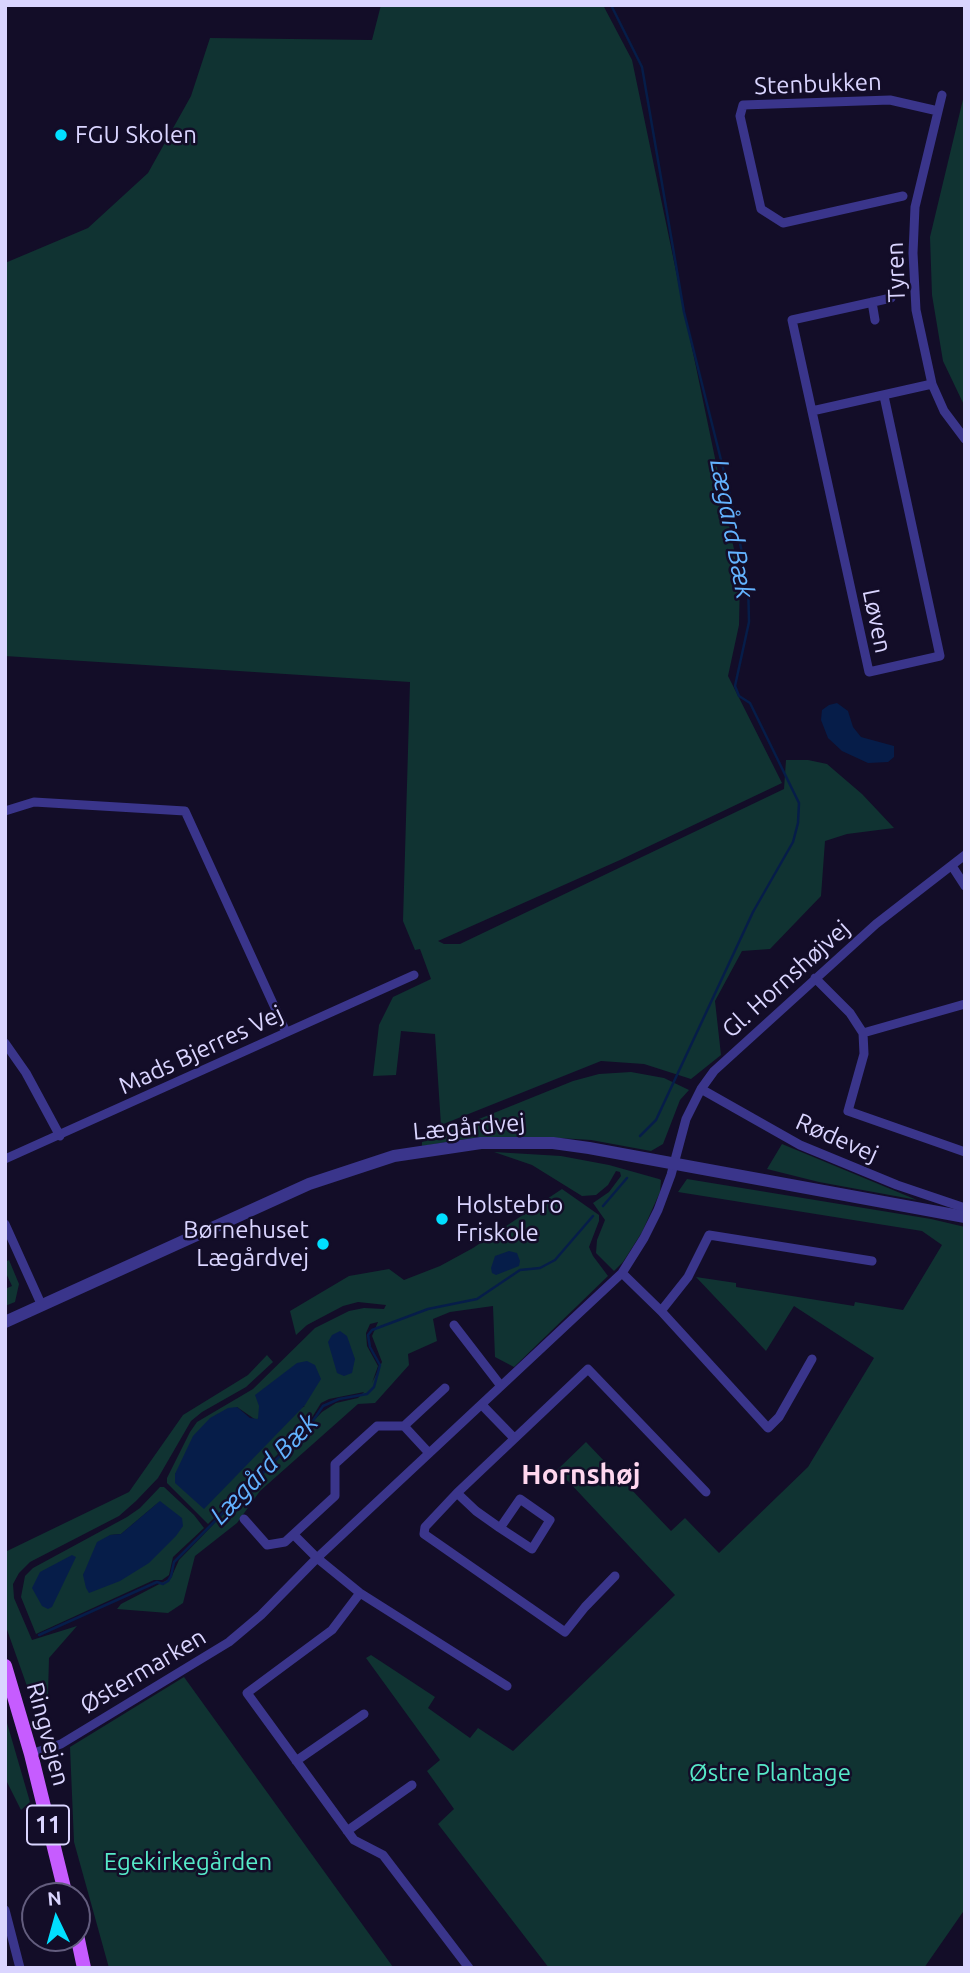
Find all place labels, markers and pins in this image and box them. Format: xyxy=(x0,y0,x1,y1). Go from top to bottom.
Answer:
place label: FGU Skolen xyxy=(75,121,197,149)
marker: FGU Skolen xyxy=(53,127,69,143)
place label: Holstebro Friskole xyxy=(456,1191,563,1247)
marker: Holstebro Friskole xyxy=(434,1211,450,1227)
place label: Børnehuset Lægårdvej xyxy=(183,1216,309,1272)
marker: Børnehuset Lægårdvej xyxy=(315,1236,331,1252)

